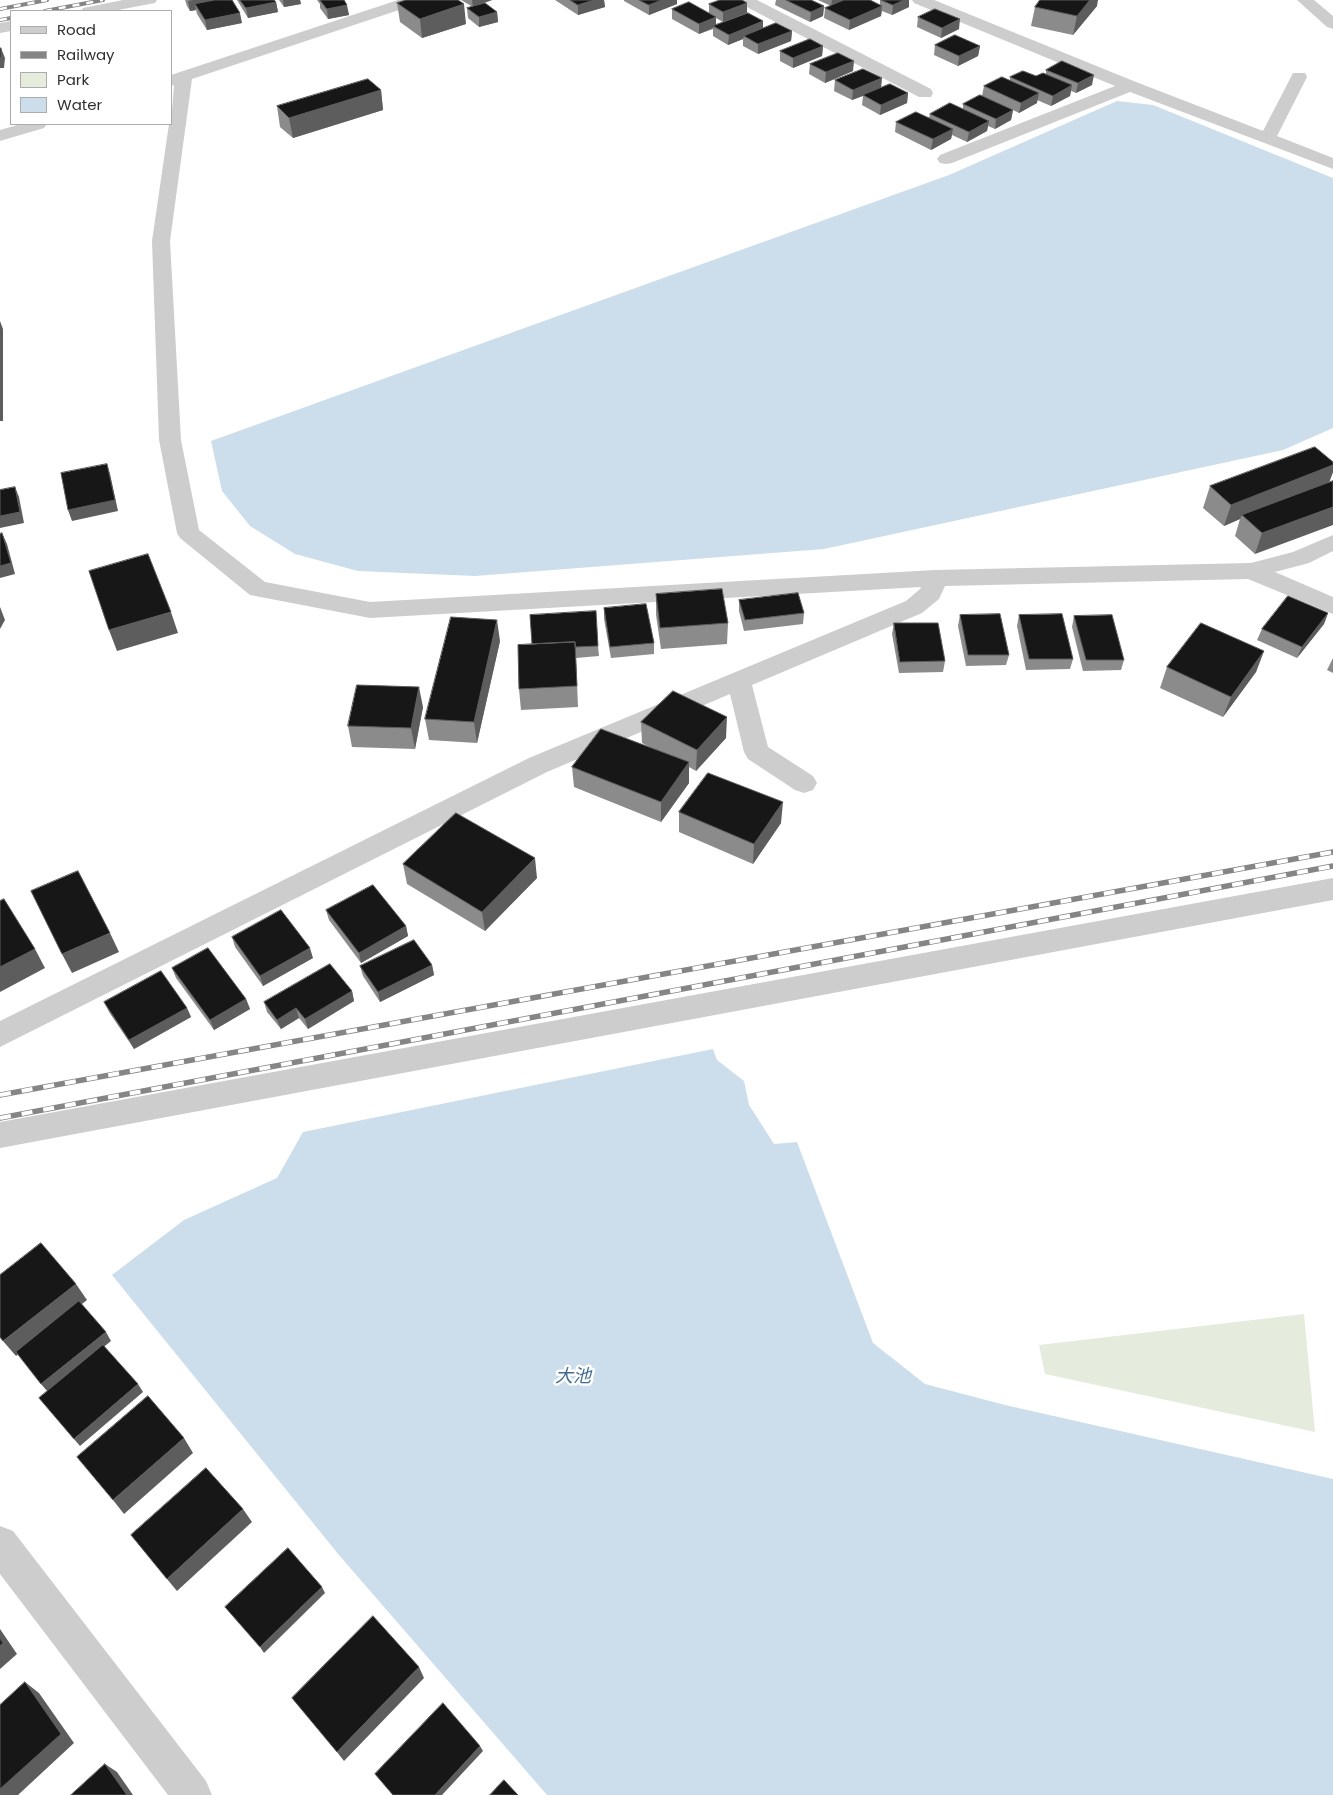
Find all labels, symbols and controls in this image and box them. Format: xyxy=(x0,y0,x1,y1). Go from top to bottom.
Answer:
legend xyxy=(10,10,172,125)
text: Road xyxy=(57,19,96,40)
text: Railway xyxy=(57,44,115,65)
text: Park xyxy=(57,69,89,90)
text: Water xyxy=(57,94,102,115)
water label: 大池 xyxy=(555,1366,591,1388)

